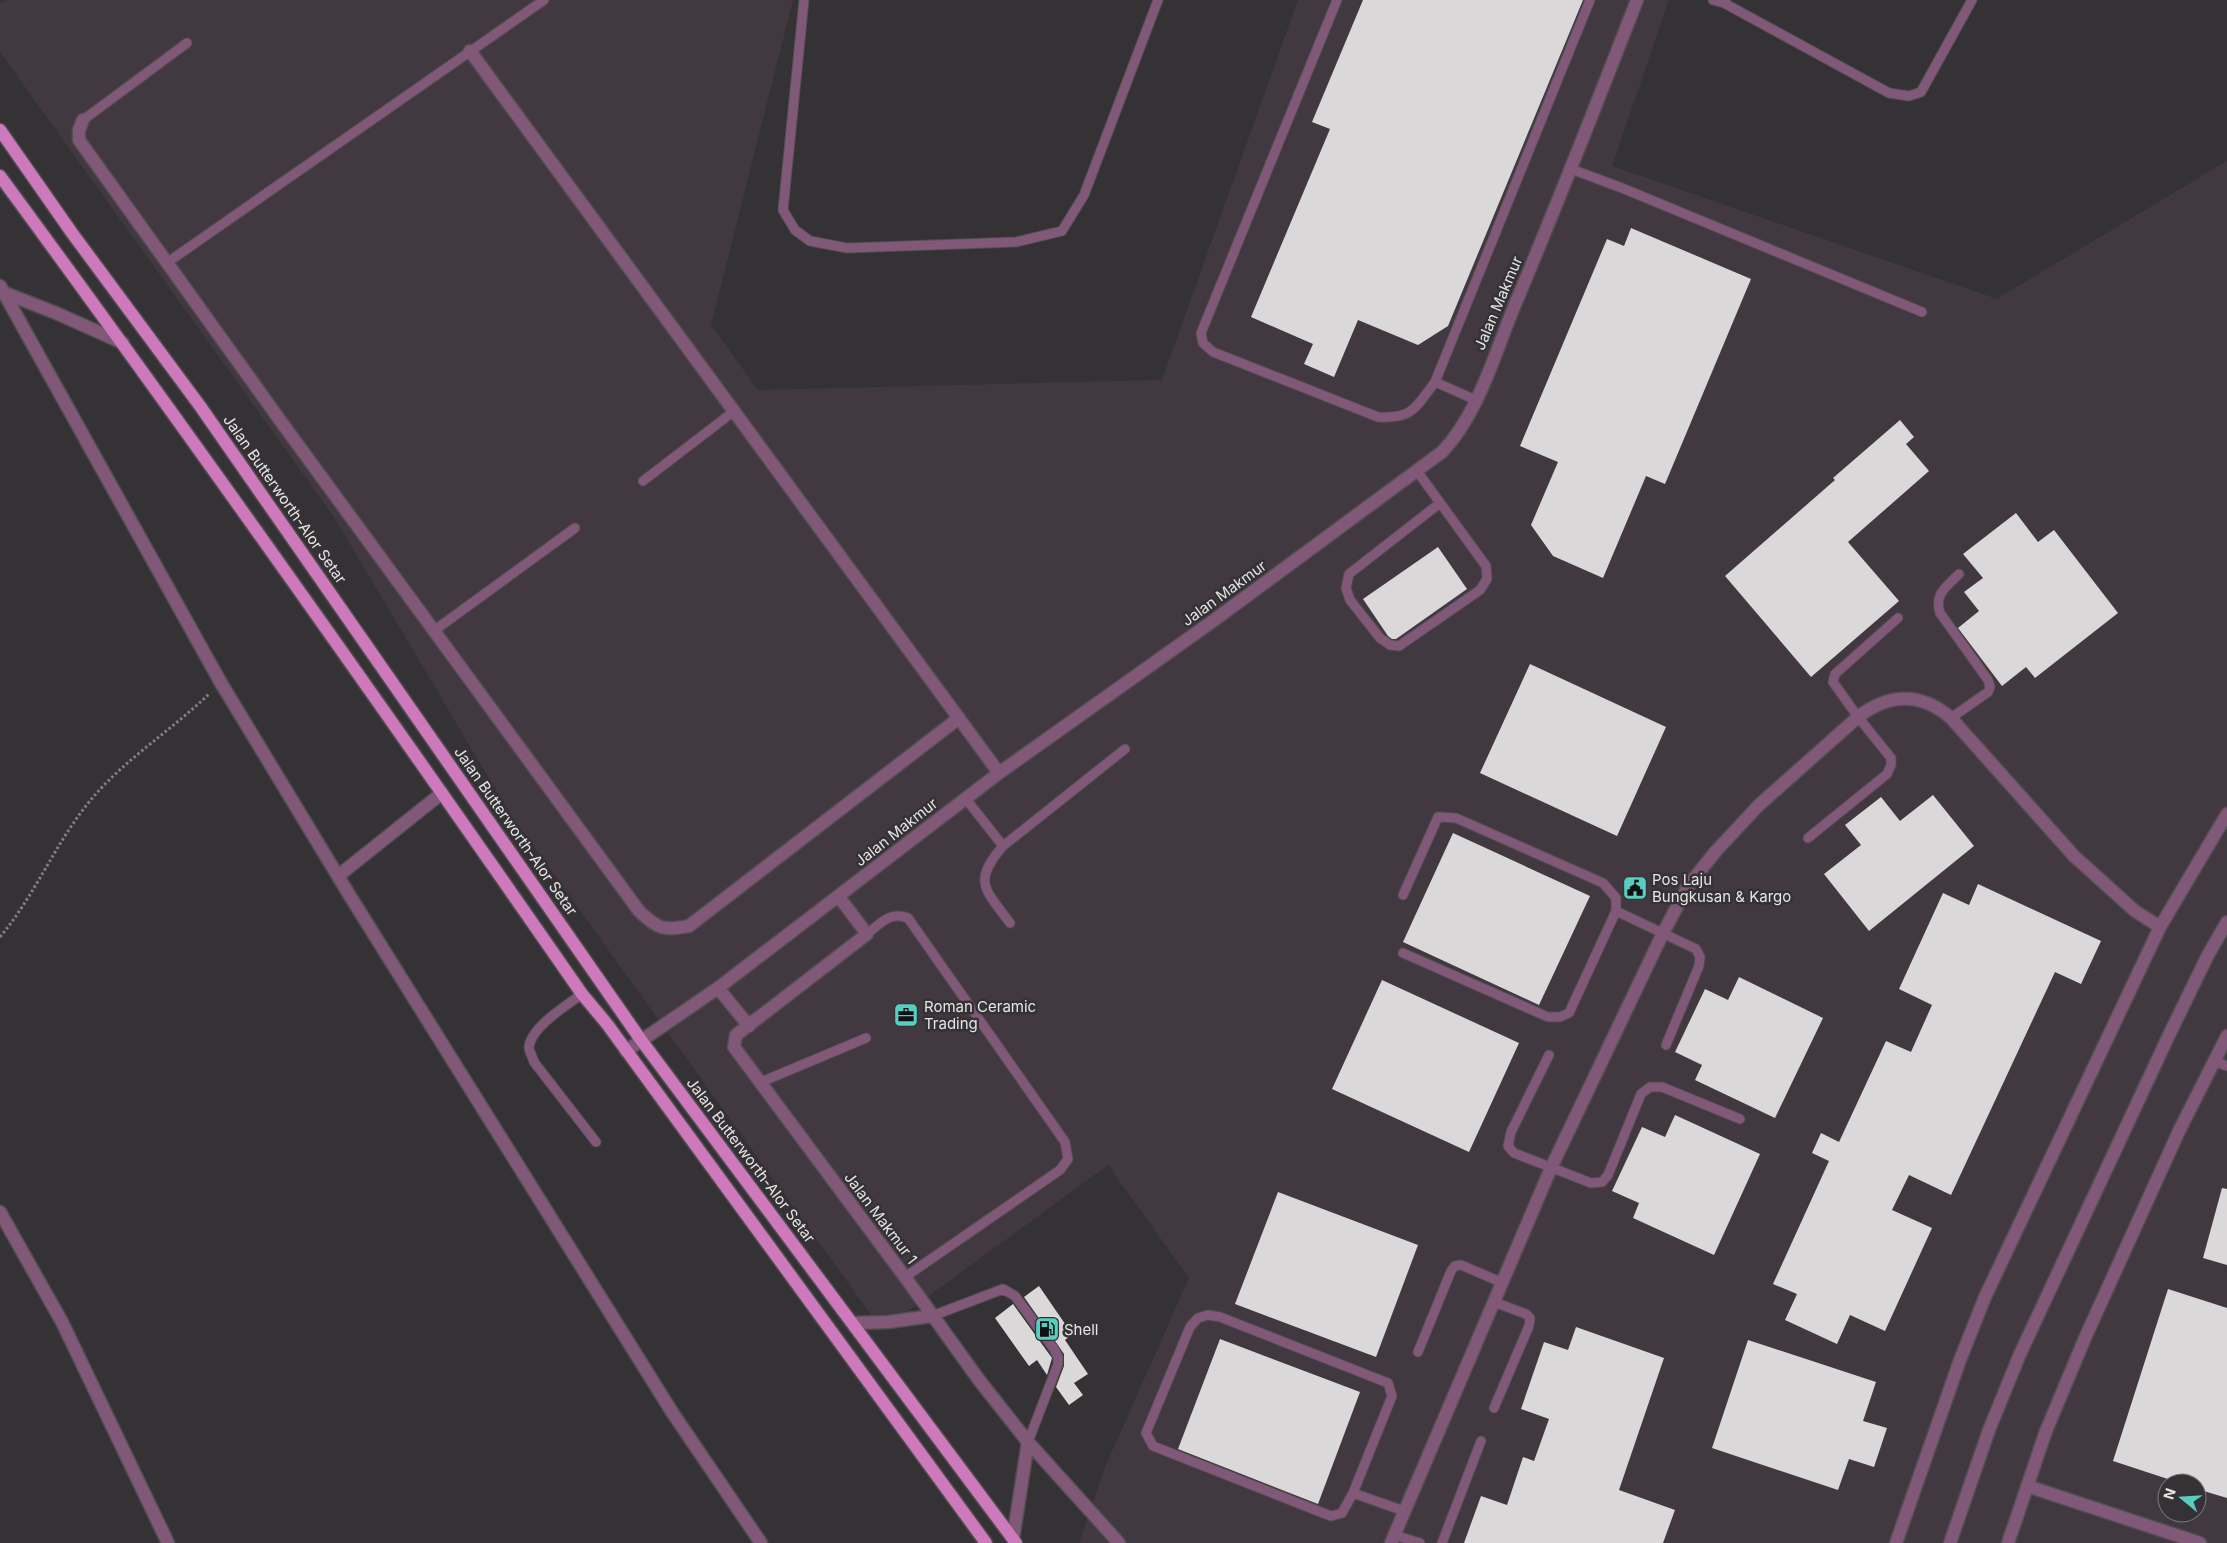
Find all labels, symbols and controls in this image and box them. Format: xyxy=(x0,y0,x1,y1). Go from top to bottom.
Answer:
street label: Jalan Makmur xyxy=(1470,253,1526,353)
street label: Jalan Butterworth-Alor Setar xyxy=(219,411,351,587)
street label: Jalan Makmur xyxy=(1178,556,1270,630)
street label: Jalan Butterworth-Alor Setar xyxy=(450,743,582,919)
street label: Jalan Makmur xyxy=(851,794,942,870)
place label: Pos Laju Bungkusan & Kargo xyxy=(1652,870,1791,906)
public building icon: Pos Laju Bungkusan & Kargo xyxy=(1622,875,1648,901)
place label: Roman Ceramic Trading xyxy=(924,997,1036,1033)
office icon: Roman Ceramic Trading xyxy=(893,1002,919,1028)
street label: Jalan Butterworth-Alor Setar xyxy=(683,1074,820,1247)
street label: Jalan Makmur 1 xyxy=(840,1168,922,1268)
fuel station icon: Shell xyxy=(1034,1316,1060,1342)
place label: Shell xyxy=(1064,1320,1099,1339)
north arrow xyxy=(2157,1473,2207,1523)
text: N xyxy=(2159,1486,2179,1502)

